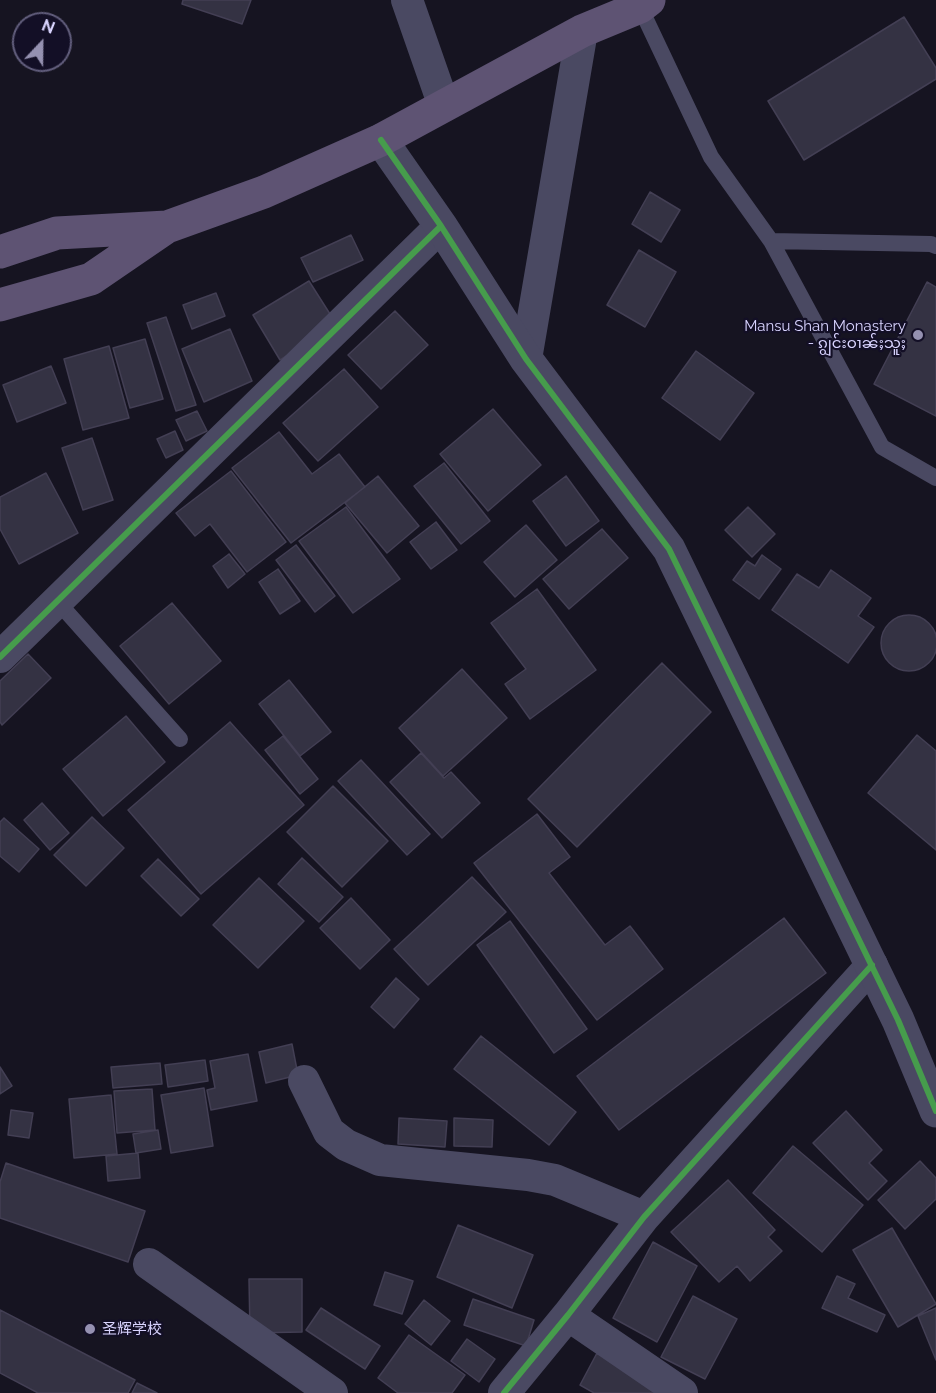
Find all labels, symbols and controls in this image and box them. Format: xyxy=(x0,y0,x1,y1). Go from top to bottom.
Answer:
north arrow xyxy=(12,12,72,72)
text: N xyxy=(39,16,57,38)
place label: Mansu Shan Monastery - ၵျွင်းဝၢၼ်ႈသူႈ xyxy=(744,317,906,352)
marker: Mansu Shan Monastery - ၵျွင်းဝၢၼ်ႈသူႈ xyxy=(911,328,925,342)
place label: 圣辉学校 xyxy=(102,1320,162,1338)
marker: 圣辉学校 xyxy=(83,1322,97,1336)

